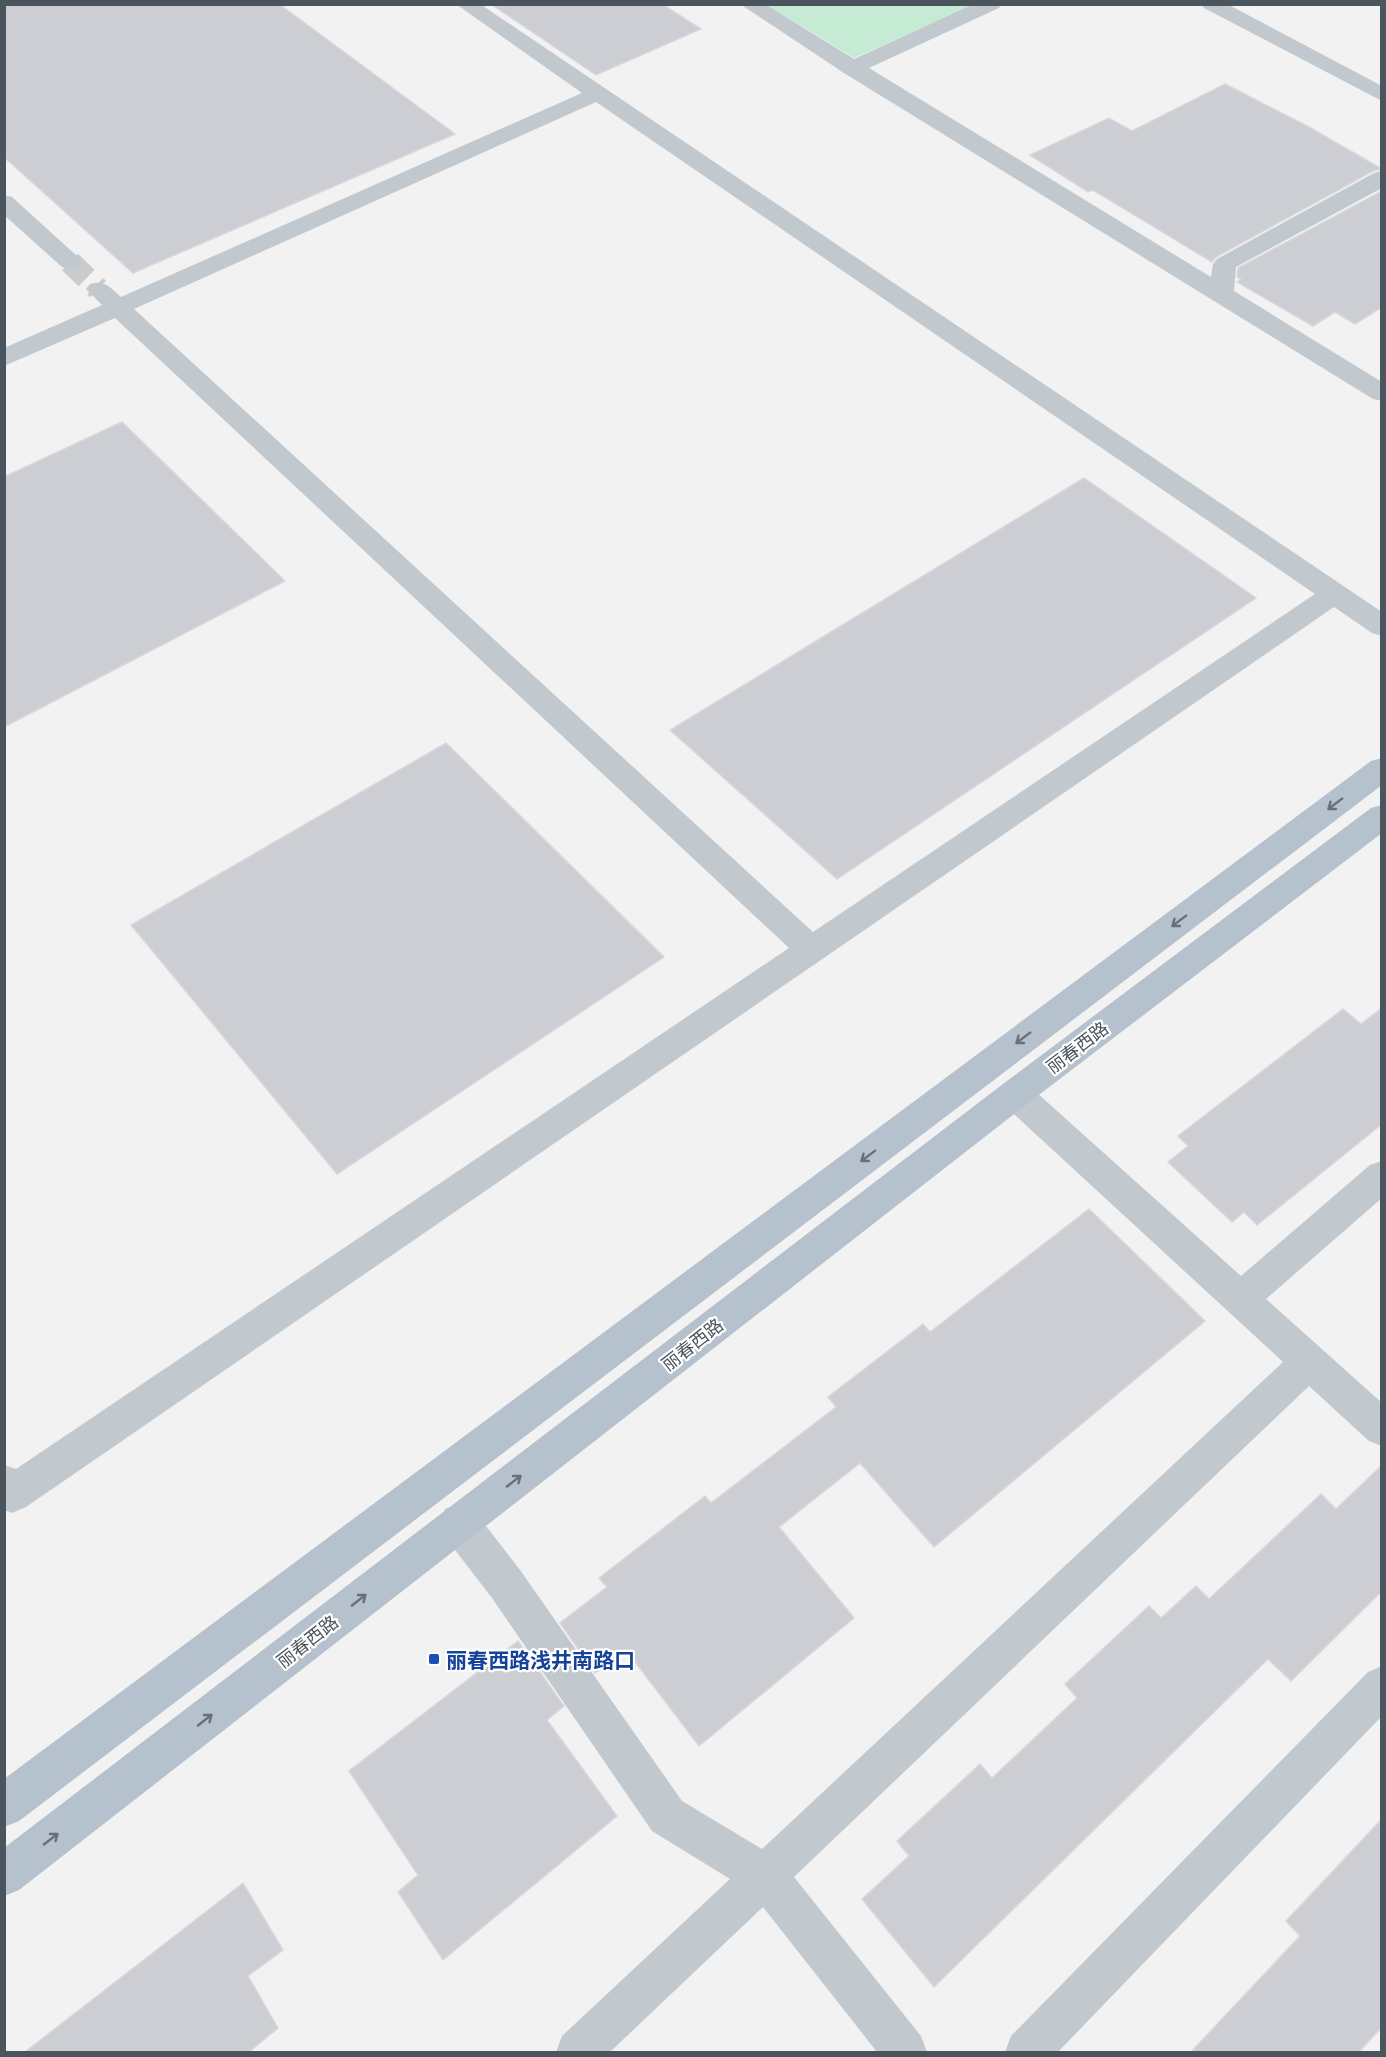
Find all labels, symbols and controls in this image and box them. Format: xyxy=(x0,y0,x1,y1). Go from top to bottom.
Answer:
one-way arrow xyxy=(1327,797,1343,810)
one-way arrow xyxy=(1171,914,1187,927)
street label: 丽春西路 xyxy=(1042,1017,1112,1077)
one-way arrow xyxy=(1016,1032,1032,1045)
one-way arrow xyxy=(860,1150,876,1162)
street label: 丽春西路 xyxy=(657,1313,727,1375)
one-way arrow xyxy=(505,1475,521,1488)
one-way arrow xyxy=(351,1594,367,1607)
street label: 丽春西路 xyxy=(272,1610,342,1672)
place label: 丽春西路浅井南路口 xyxy=(446,1647,635,1672)
marker: 丽春西路浅井南路口 xyxy=(427,1652,441,1666)
one-way arrow xyxy=(197,1713,213,1726)
one-way arrow xyxy=(42,1833,58,1845)

